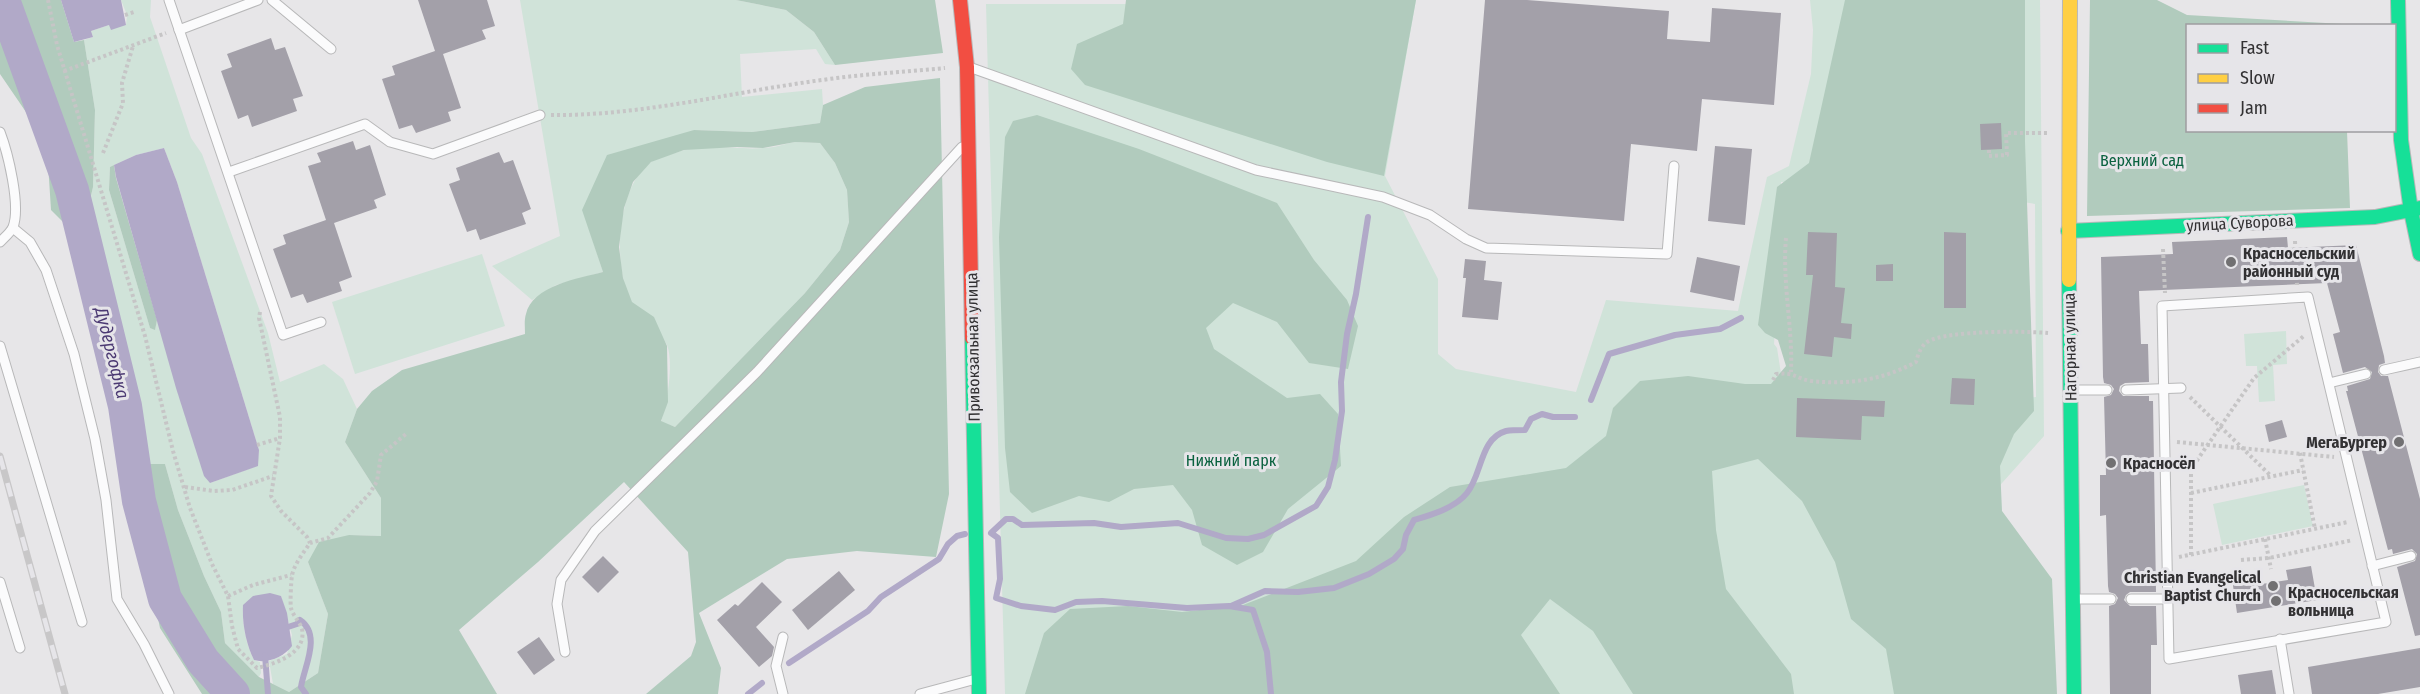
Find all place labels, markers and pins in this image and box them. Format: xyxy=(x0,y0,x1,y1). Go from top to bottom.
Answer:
place label: Красносельский районный суд xyxy=(2243,244,2355,281)
marker: Красносельский районный суд xyxy=(2224,255,2238,269)
place label: МегаБургер xyxy=(2306,433,2387,452)
marker: МегаБургер xyxy=(2392,435,2406,449)
place label: Красносёл xyxy=(2123,454,2196,473)
marker: Красносёл xyxy=(2104,456,2118,470)
place label: Christian Evangelical Baptist Church xyxy=(2124,568,2262,605)
marker: Christian Evangelical Baptist Church xyxy=(2266,579,2280,593)
place label: Красносельская вольница xyxy=(2288,583,2399,620)
marker: Красносельская вольница xyxy=(2269,594,2283,608)

